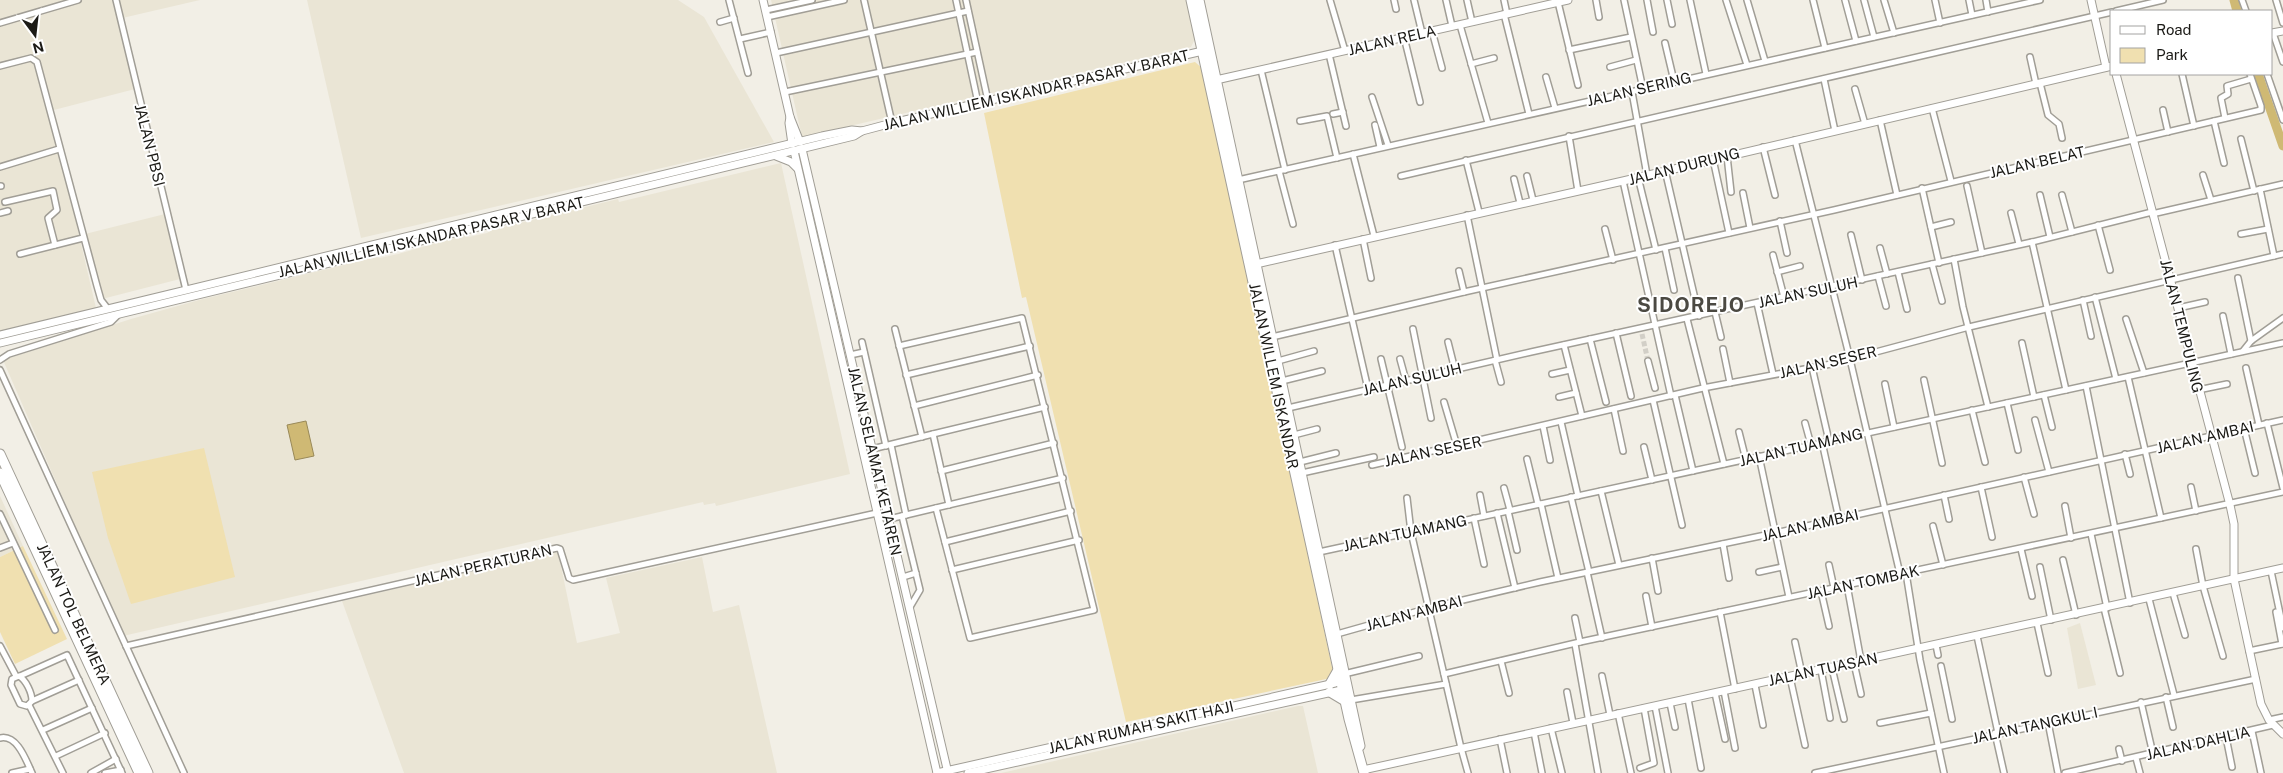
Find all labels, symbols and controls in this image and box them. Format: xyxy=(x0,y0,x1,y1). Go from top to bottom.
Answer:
north arrow xyxy=(10,10,60,60)
legend xyxy=(2110,10,2273,75)
text: Road xyxy=(2156,21,2192,38)
street label: JALAN RELA xyxy=(1346,22,1438,58)
text: N xyxy=(31,38,46,57)
street label: JALAN WILLIEM ISKANDAR PASAR V BARAT xyxy=(881,46,1191,134)
text: Park xyxy=(2156,46,2188,63)
street label: JALAN SERING xyxy=(1585,69,1693,109)
street label: JALAN PBSI xyxy=(132,102,168,188)
street label: JALAN BELAT xyxy=(1988,143,2086,181)
street label: JALAN DURUNG xyxy=(1627,144,1741,188)
street label: JALAN WILLIEM ISKANDAR PASAR V BARAT xyxy=(276,193,586,281)
street label: JALAN TEMPULING xyxy=(2157,257,2207,395)
street label: JALAN SULUH xyxy=(1757,273,1859,311)
street label: JALAN WILLEM ISKANDAR xyxy=(1246,281,1302,471)
district label: SIDOREJO xyxy=(1637,293,1745,317)
street label: JALAN SESER xyxy=(1778,343,1878,381)
street label: JALAN SULUH xyxy=(1361,359,1463,399)
street label: JALAN SELAMAT KETAREN xyxy=(845,365,905,557)
street label: JALAN AMBAI xyxy=(2155,418,2255,456)
street label: JALAN TUAMANG xyxy=(1738,425,1864,469)
street label: JALAN SESER xyxy=(1383,432,1483,470)
street label: JALAN AMBAI xyxy=(1760,506,1860,544)
street label: JALAN TUAMANG xyxy=(1342,512,1468,554)
street label: JALAN TOL BELMERA xyxy=(34,540,114,688)
street label: JALAN PERATURAN xyxy=(413,541,553,589)
street label: JALAN TOMBAK xyxy=(1805,562,1921,602)
street label: JALAN AMBAI xyxy=(1364,592,1464,634)
street label: JALAN TUASAN xyxy=(1767,649,1879,689)
street label: JALAN RUMAH SAKIT HAJI xyxy=(1047,697,1235,757)
street label: JALAN TANGKUL I xyxy=(1971,703,2099,747)
street label: JALAN DAHLIA xyxy=(2144,723,2252,763)

